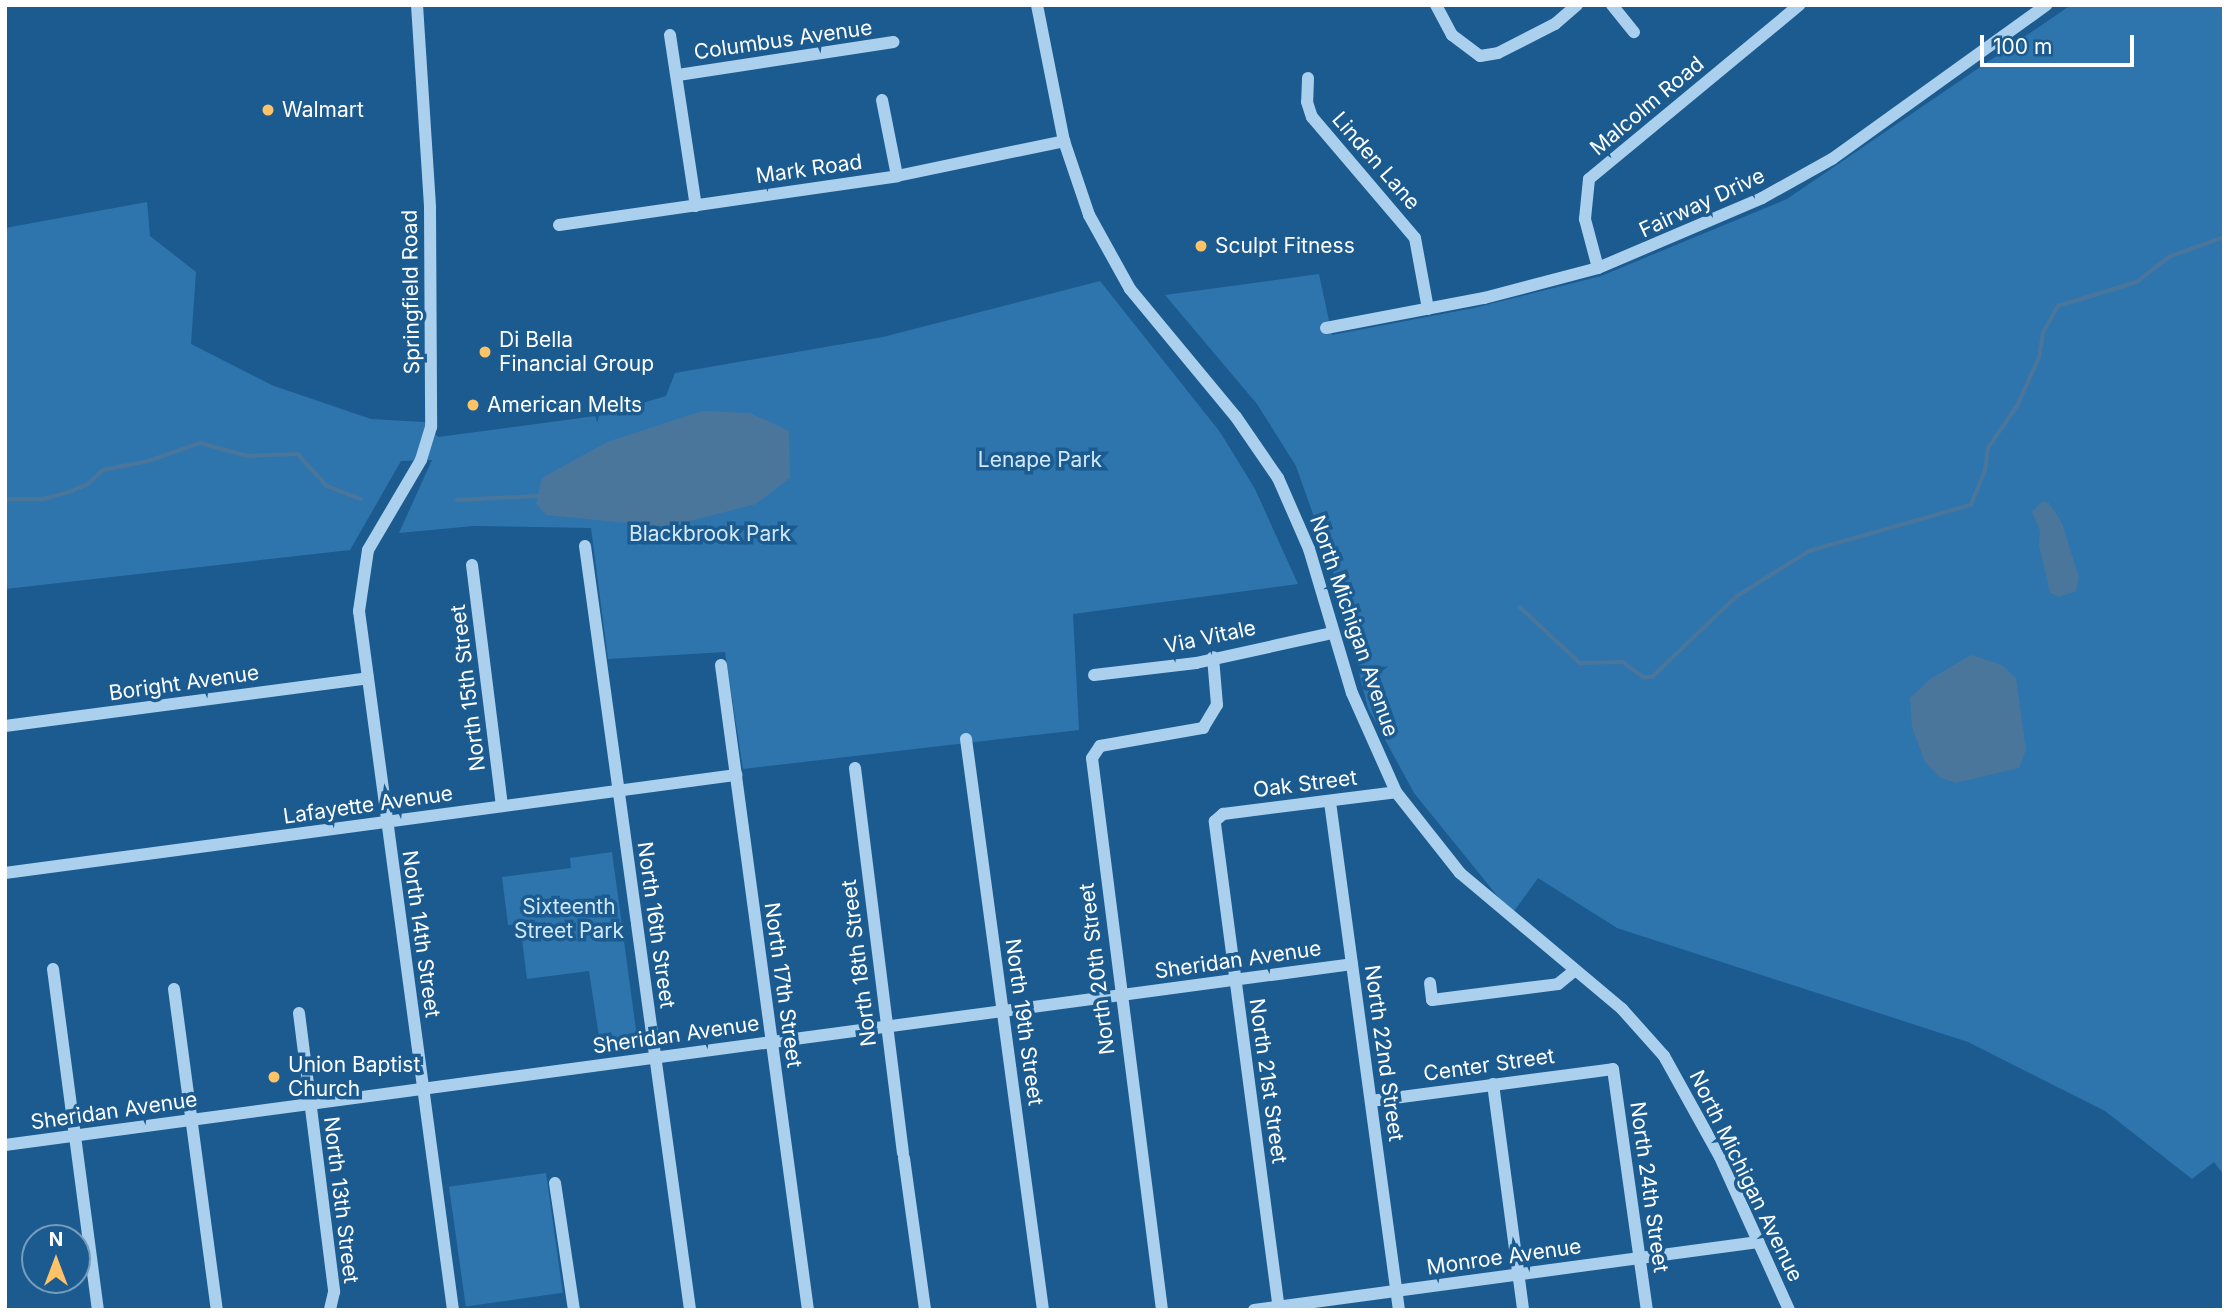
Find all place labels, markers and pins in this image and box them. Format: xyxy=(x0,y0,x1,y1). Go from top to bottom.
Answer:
place label: Walmart xyxy=(282,97,364,123)
marker: Walmart xyxy=(260,102,276,118)
place label: Sculpt Fitness xyxy=(1215,233,1355,259)
marker: Sculpt Fitness xyxy=(1193,238,1209,254)
place label: Di Bella Financial Group xyxy=(499,327,654,377)
marker: Di Bella Financial Group xyxy=(477,344,493,360)
place label: American Melts xyxy=(487,392,642,418)
marker: American Melts xyxy=(465,397,481,413)
place label: Union Baptist Church xyxy=(288,1052,420,1102)
marker: Union Baptist Church xyxy=(266,1069,282,1085)

